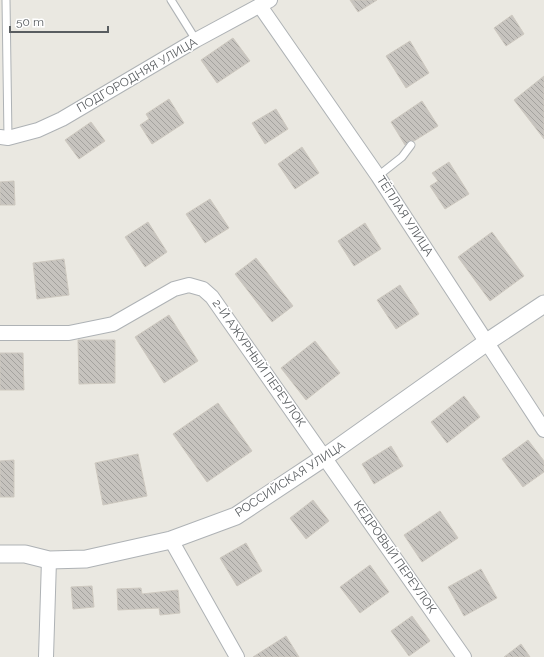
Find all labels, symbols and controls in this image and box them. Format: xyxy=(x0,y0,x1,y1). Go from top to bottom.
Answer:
scale bar xyxy=(10,8,108,34)
text: 50 m xyxy=(16,15,44,29)
street label: ПОДГОРОДНЯЯ УЛИЦА xyxy=(74,35,200,115)
street label: ТЁПЛАЯ УЛИЦА xyxy=(374,173,436,259)
street label: 2-Й АЖУРНЫЙ ПЕРЕУЛОК xyxy=(210,297,309,430)
street label: РОССИЙСКАЯ УЛИЦА xyxy=(233,438,347,520)
street label: КЕДРОВЫЙ ПЕРЕУЛОК xyxy=(351,498,439,616)

